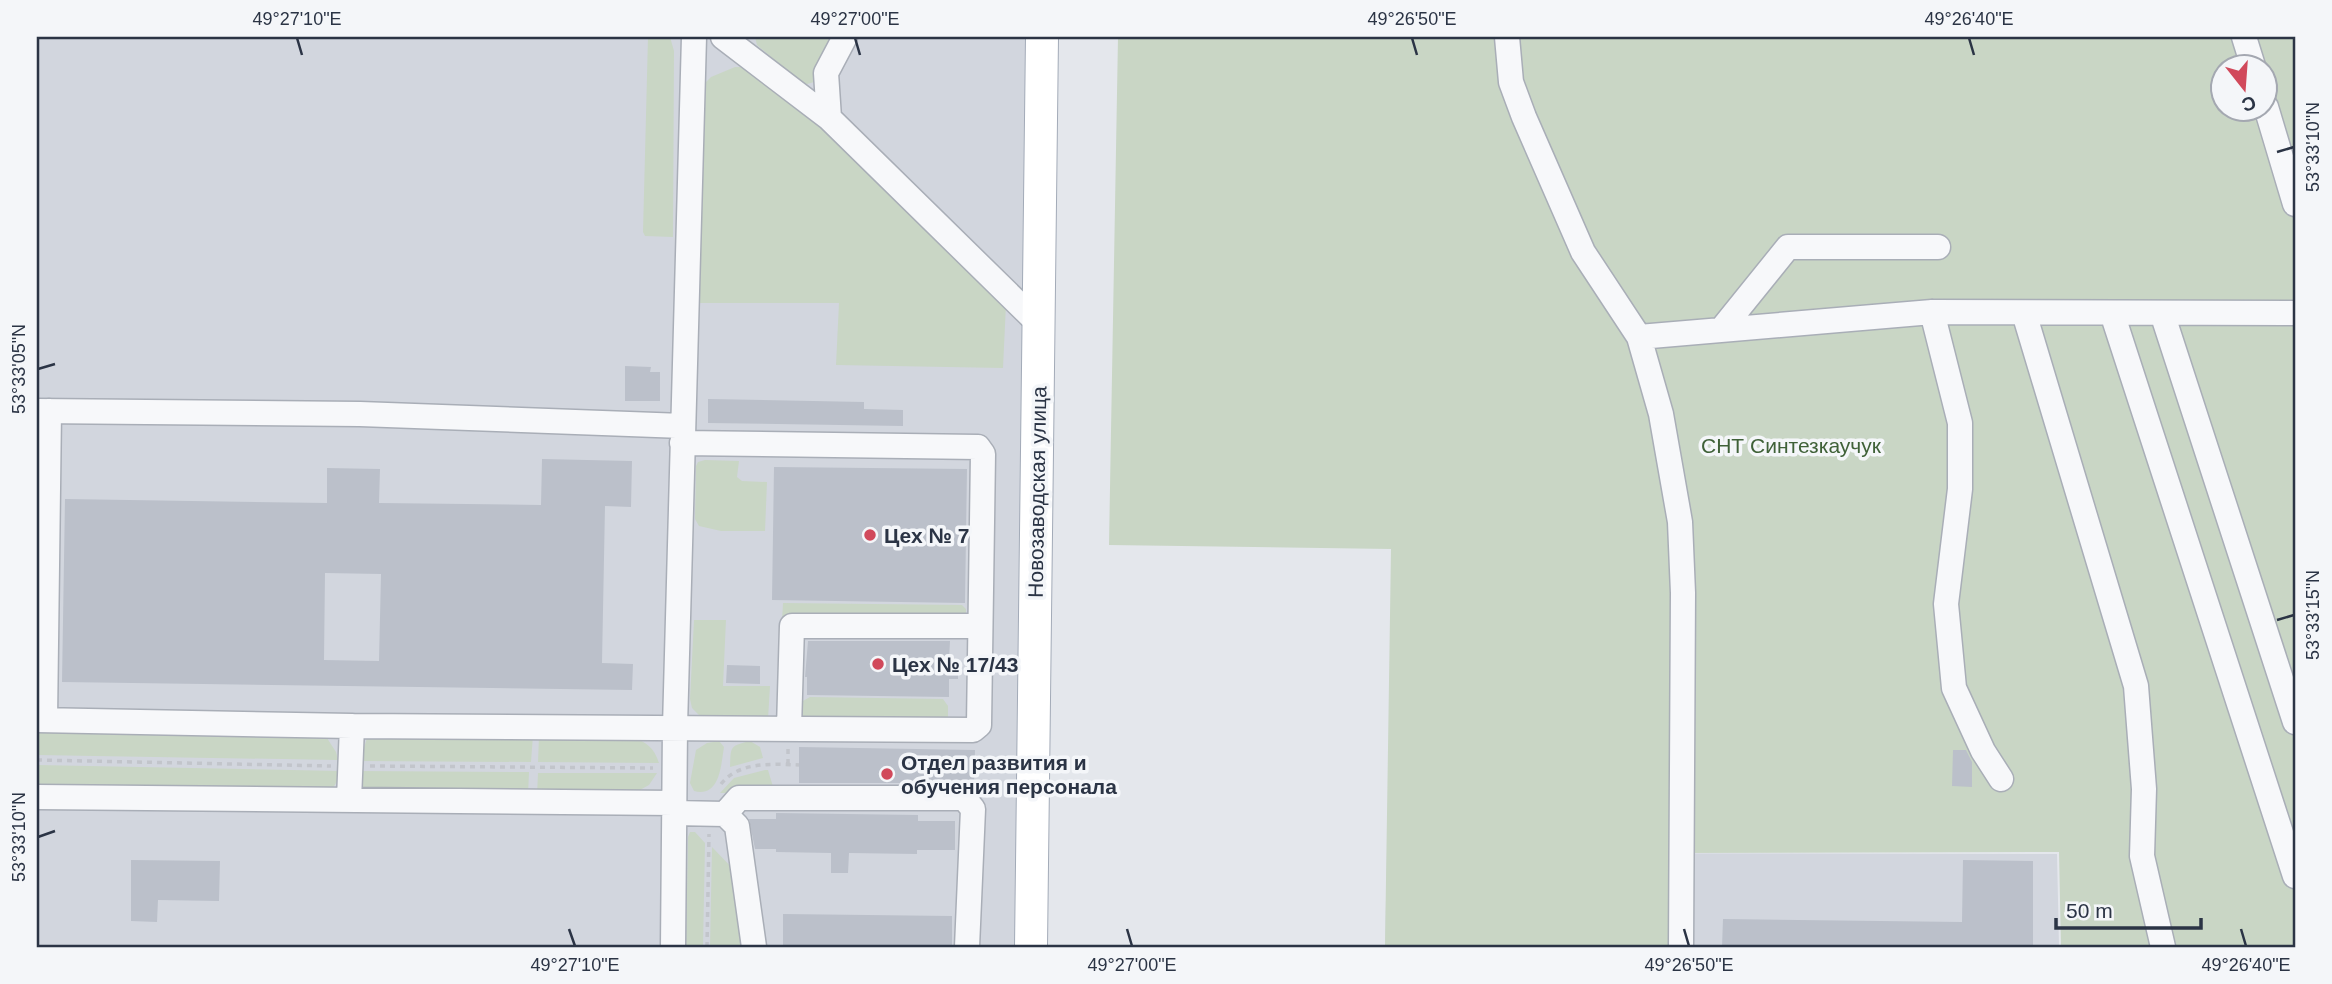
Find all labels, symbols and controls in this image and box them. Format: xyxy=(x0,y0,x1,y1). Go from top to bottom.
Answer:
text: 49°27'10"E xyxy=(252,9,342,29)
text: 49°27'00"E xyxy=(810,9,900,29)
text: 49°26'50"E xyxy=(1367,9,1457,29)
text: 49°26'40"E xyxy=(1924,9,2014,29)
north arrow xyxy=(2210,52,2280,122)
text: С xyxy=(2239,92,2258,116)
text: 53°33'10"N xyxy=(2303,102,2323,192)
text: 53°33'05"N xyxy=(9,324,29,414)
street label: Новозаводская улица xyxy=(1024,386,1050,598)
park label: СНТ Синтезкаучук xyxy=(1701,434,1882,457)
place label: Цех № 7 xyxy=(884,524,969,547)
marker: Цех № 7 xyxy=(862,527,878,543)
text: 53°33'15"N xyxy=(2303,570,2323,660)
place label: Цех № 17/43 xyxy=(892,653,1018,676)
marker: Цех № 17/43 xyxy=(870,656,886,672)
place label: Отдел развития и обучения персонала xyxy=(901,751,1117,798)
marker: Отдел развития и обучения персонала xyxy=(879,766,895,782)
text: 53°33'10"N xyxy=(9,792,29,882)
scale bar xyxy=(2056,886,2201,930)
text: 50 m xyxy=(2066,899,2113,922)
text: 49°27'10"E xyxy=(530,955,620,975)
text: 49°27'00"E xyxy=(1087,955,1177,975)
text: 49°26'50"E xyxy=(1644,955,1734,975)
text: 49°26'40"E xyxy=(2201,955,2291,975)

